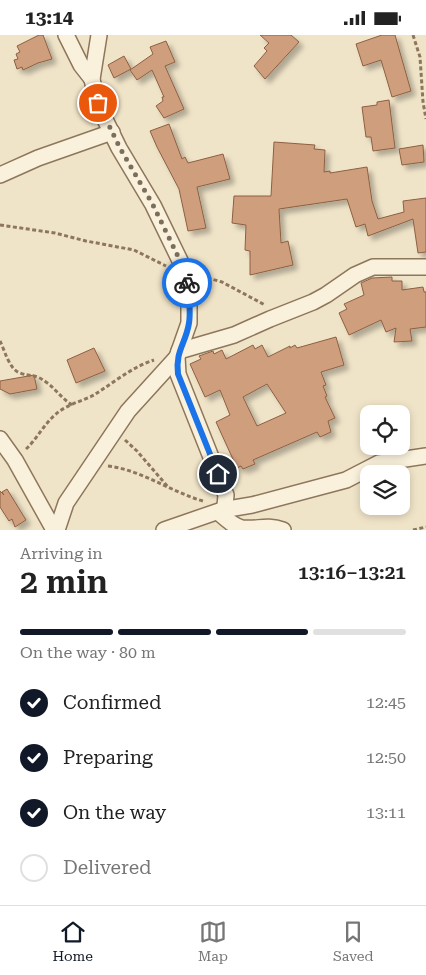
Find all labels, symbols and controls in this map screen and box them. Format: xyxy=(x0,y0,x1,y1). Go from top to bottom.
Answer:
text: 13:14 xyxy=(25,6,74,29)
pin xyxy=(77,82,119,124)
icon: bag xyxy=(84,89,112,117)
courier xyxy=(162,258,212,308)
icon: bike xyxy=(173,269,201,297)
map controls xyxy=(360,405,410,515)
button: locate xyxy=(360,405,410,455)
pin xyxy=(197,453,239,495)
icon: home xyxy=(204,460,232,488)
button: layers xyxy=(360,465,410,515)
text: Arriving in xyxy=(20,544,103,563)
text: 13:16–13:21 xyxy=(298,561,406,584)
text: 2 min xyxy=(20,563,108,601)
text: On the way · 80 m xyxy=(20,643,156,662)
icon: check xyxy=(20,689,48,717)
text: Confirmed xyxy=(63,691,161,714)
text: 12:45 xyxy=(366,693,406,712)
icon: check xyxy=(20,744,48,772)
text: Preparing xyxy=(63,746,153,769)
text: 12:50 xyxy=(366,748,406,767)
icon: check xyxy=(20,799,48,827)
text: On the way xyxy=(63,801,166,824)
text: 13:11 xyxy=(366,803,406,822)
text: Delivered xyxy=(63,856,151,879)
tab: Home xyxy=(52,918,93,964)
tab: Map xyxy=(198,918,228,964)
tab: Saved xyxy=(333,918,374,964)

